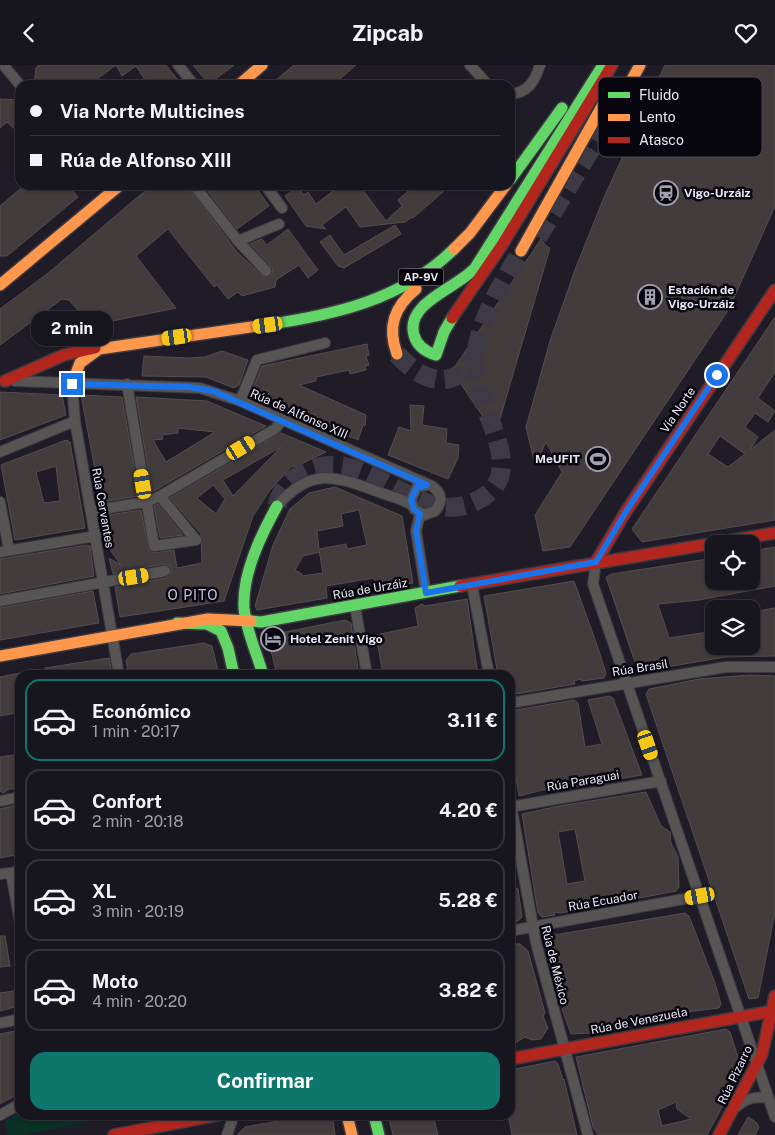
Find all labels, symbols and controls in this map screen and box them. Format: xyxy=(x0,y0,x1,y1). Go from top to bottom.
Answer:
icon: back xyxy=(15,19,43,47)
icon: heart xyxy=(732,19,760,47)
text: Zipcab xyxy=(352,20,423,46)
legend xyxy=(598,77,762,157)
text: Fluido xyxy=(639,87,679,103)
text: Via Norte Multicines xyxy=(60,100,245,122)
text: Lento xyxy=(639,109,676,125)
text: Atasco xyxy=(639,132,684,148)
text: Rúa de Alfonso XIII xyxy=(60,149,232,171)
station icon: Vigo-Urzáiz xyxy=(653,180,679,206)
place label: Vigo-Urzáiz xyxy=(684,186,750,200)
road number: AP-9V xyxy=(398,268,444,285)
place label: Estación de Vigo-Urzáiz xyxy=(668,283,734,311)
building icon: Estación de Vigo-Urzáiz xyxy=(637,284,663,310)
callout: 2 min xyxy=(31,311,113,347)
car xyxy=(252,315,283,335)
text: 2 min xyxy=(51,319,93,338)
car xyxy=(161,327,192,347)
route start xyxy=(706,364,728,386)
route end xyxy=(61,373,83,395)
street label: Vía Norte xyxy=(658,384,698,435)
street label: Rúa de Alfonso XIII xyxy=(248,386,350,442)
car xyxy=(224,434,257,462)
sports icon: MeUFIT xyxy=(585,446,611,472)
place label: MeUFIT xyxy=(535,452,581,466)
street label: Rúa Cervantes xyxy=(89,467,117,549)
car xyxy=(133,468,152,500)
map controls xyxy=(705,535,760,655)
button: locate xyxy=(705,535,760,590)
car xyxy=(118,567,149,587)
street label: Rúa de Urzáiz xyxy=(332,576,409,602)
district label: O PITO xyxy=(167,587,219,603)
button: layers xyxy=(705,600,760,655)
hotel icon: Hotel Zenit Vigo xyxy=(260,626,286,652)
place label: Hotel Zenit Vigo xyxy=(290,632,383,646)
street label: Rúa Brasil xyxy=(611,657,669,679)
icon: car xyxy=(32,698,77,743)
text: Económico xyxy=(92,700,191,722)
text: 3.11 € xyxy=(447,709,498,731)
text: 1 min · 20:17 xyxy=(92,722,180,741)
car xyxy=(636,728,659,762)
street label: Rúa Paraguai xyxy=(546,768,621,794)
icon: car xyxy=(32,788,77,833)
text: Confort xyxy=(92,790,162,812)
text: 4.20 € xyxy=(439,799,498,821)
text: 2 min · 20:18 xyxy=(92,812,184,831)
icon: car xyxy=(32,878,77,923)
text: XL xyxy=(92,880,117,902)
car xyxy=(683,886,716,906)
street label: Rúa Ecuador xyxy=(567,888,639,914)
text: 5.28 € xyxy=(438,889,498,911)
text: 3 min · 20:19 xyxy=(92,902,184,921)
street label: Rúa de México xyxy=(538,924,572,1006)
icon: car xyxy=(32,968,77,1013)
text: Moto xyxy=(92,970,138,992)
text: 3.82 € xyxy=(439,979,498,1001)
text: 4 min · 20:20 xyxy=(92,992,187,1011)
street label: Rúa de Venezuela xyxy=(589,1005,689,1037)
street label: Rúa Pizarro xyxy=(715,1043,755,1107)
button: Confirmar xyxy=(30,1052,500,1110)

